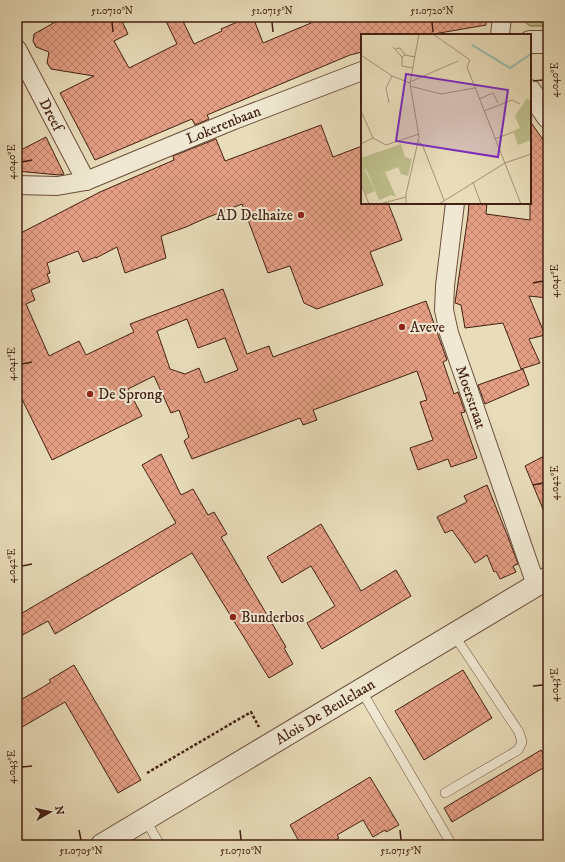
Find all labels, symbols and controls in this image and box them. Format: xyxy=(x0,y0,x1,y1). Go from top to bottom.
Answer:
text: 51.0710°N xyxy=(91,5,133,17)
text: 51.0715°N xyxy=(251,5,293,17)
text: 51.0720°N xyxy=(410,5,454,17)
inset map xyxy=(361,34,531,204)
text: 4.040°E xyxy=(549,62,561,98)
street label: Dreef xyxy=(35,95,68,136)
street label: Lokerenbaan xyxy=(183,102,264,149)
text: 4.040°E xyxy=(6,144,18,180)
place label: AD Delhaize xyxy=(216,206,293,225)
marker: AD Delhaize xyxy=(296,210,306,220)
text: 4.041°E xyxy=(549,264,561,298)
place label: Aveve xyxy=(410,318,445,337)
marker: Aveve xyxy=(397,322,407,332)
text: 4.041°E xyxy=(6,347,18,381)
street label: Moerstraat xyxy=(451,363,490,432)
place label: De Sprong xyxy=(98,385,163,404)
marker: De Sprong xyxy=(85,389,95,399)
text: 4.042°E xyxy=(549,466,561,500)
text: 4.042°E xyxy=(6,549,18,583)
place label: Bunderbos xyxy=(241,608,304,627)
marker: Bunderbos xyxy=(228,612,238,622)
text: 4.043°E xyxy=(549,668,561,702)
street label: Alois De Beulelaan xyxy=(272,675,379,749)
text: 4.043°E xyxy=(6,750,18,784)
north arrow xyxy=(30,792,70,832)
text: N xyxy=(51,805,67,816)
text: 51.0705°N xyxy=(59,845,103,857)
text: 51.0710°N xyxy=(220,845,262,857)
text: 51.0715°N xyxy=(380,845,422,857)

